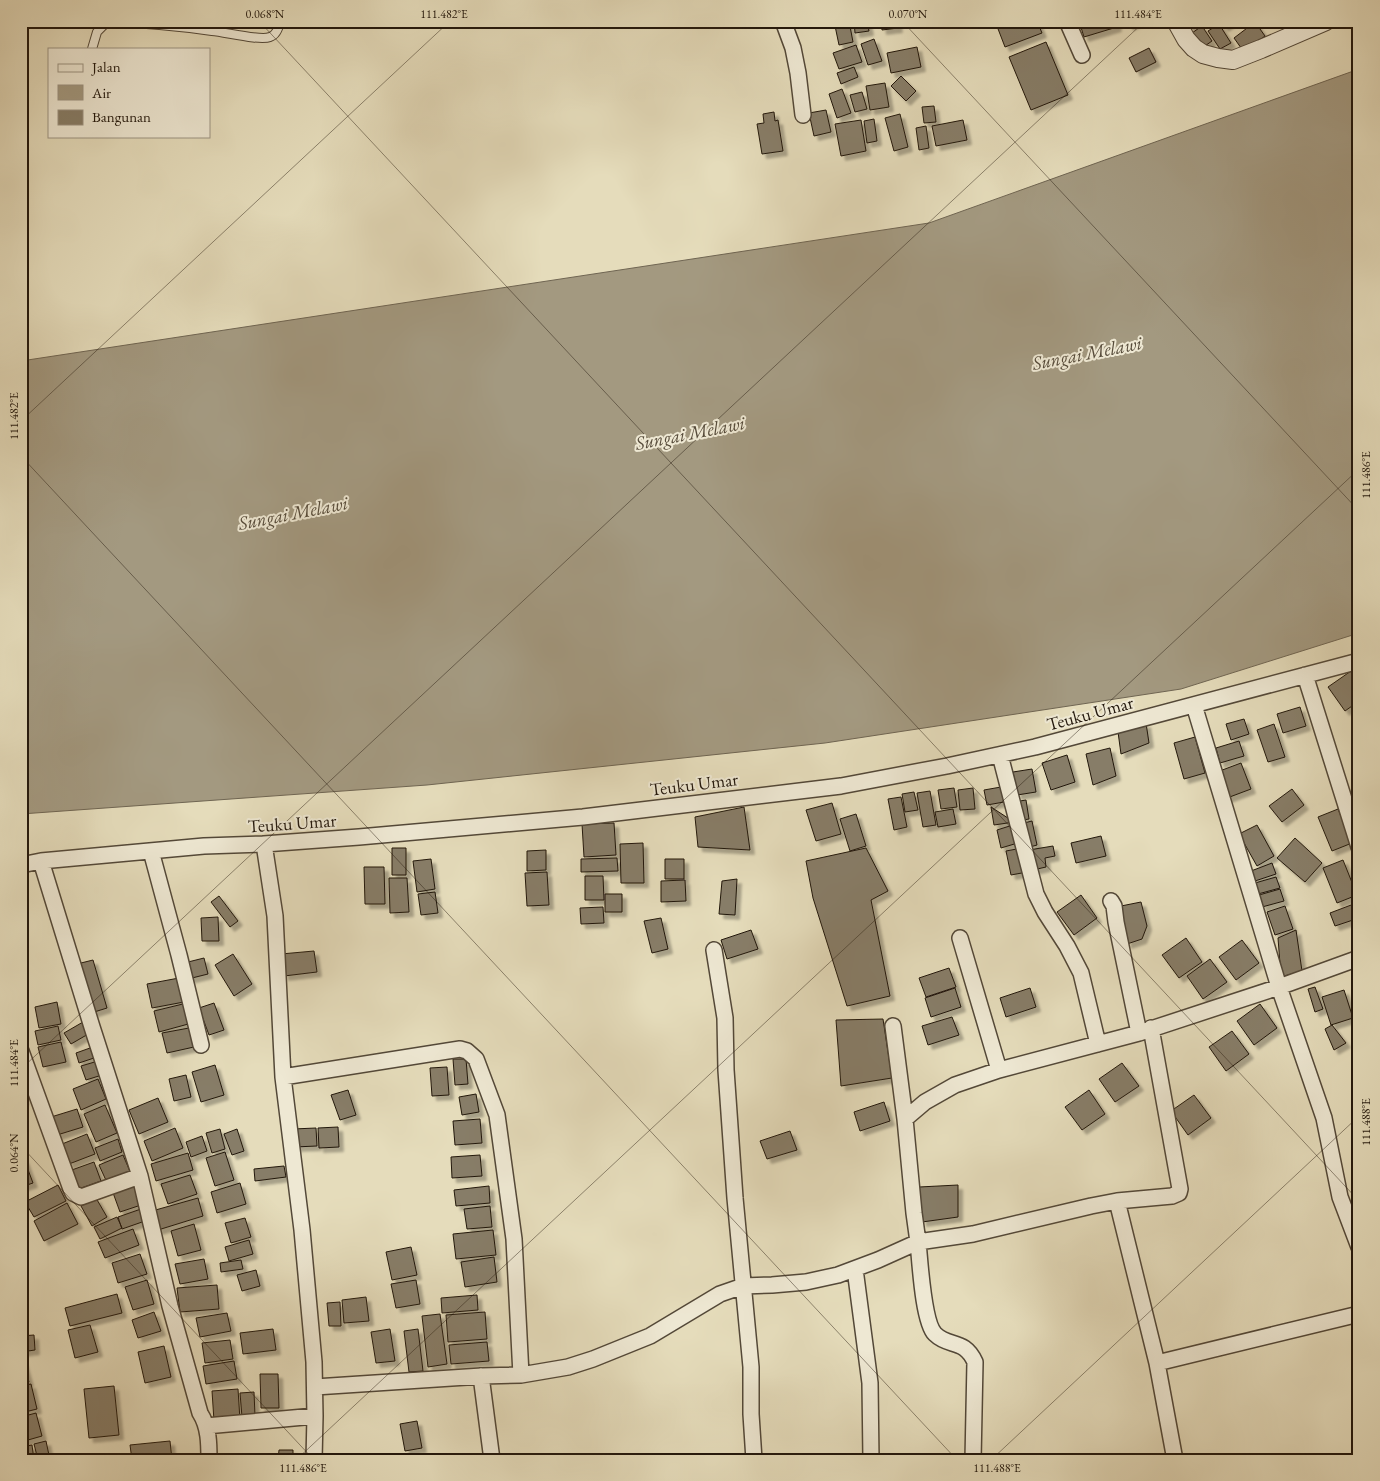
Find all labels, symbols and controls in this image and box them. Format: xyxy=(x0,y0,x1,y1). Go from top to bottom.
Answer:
text: 0.068°N xyxy=(246,6,285,22)
text: 111.482°E xyxy=(420,6,468,22)
text: 0.070°N xyxy=(889,6,928,22)
text: 111.484°E xyxy=(1114,6,1162,22)
legend xyxy=(48,48,210,138)
text: Jalan xyxy=(90,57,121,76)
text: Air xyxy=(91,83,111,102)
text: Bangunan xyxy=(92,107,151,126)
water label: Sungai Melawi xyxy=(1029,330,1145,376)
text: 111.482°E xyxy=(6,392,22,440)
water label: Sungai Melawi xyxy=(632,410,748,456)
text: 111.486°E xyxy=(1358,451,1374,499)
water label: Sungai Melawi xyxy=(235,490,351,536)
street label: Teuku Umar xyxy=(1044,690,1136,736)
street label: Teuku Umar xyxy=(649,767,739,801)
street label: Teuku Umar xyxy=(247,808,337,838)
text: 111.484°E xyxy=(6,1039,22,1087)
text: 111.488°E xyxy=(1358,1098,1374,1146)
text: 0.064°N xyxy=(6,1133,22,1172)
text: 111.486°E xyxy=(279,1460,327,1476)
text: 111.488°E xyxy=(973,1460,1021,1476)

